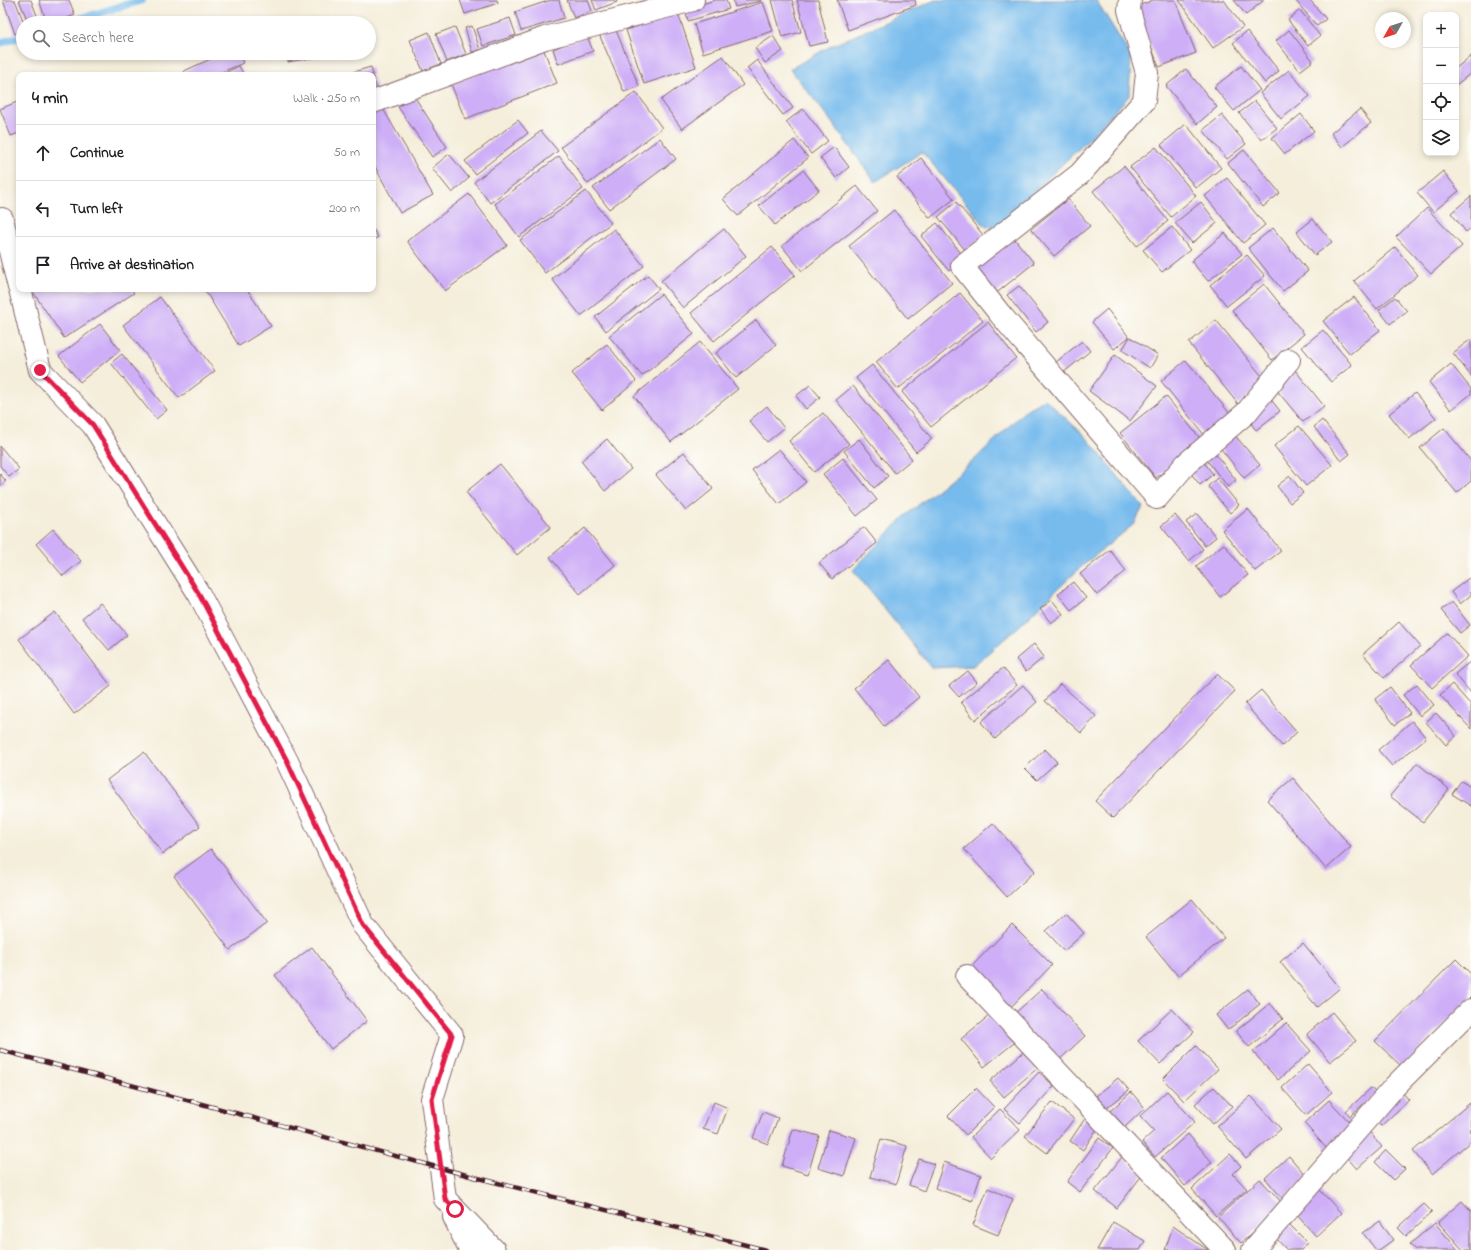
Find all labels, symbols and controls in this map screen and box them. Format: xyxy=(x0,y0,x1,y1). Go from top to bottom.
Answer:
north arrow xyxy=(1375,12,1411,48)
map controls xyxy=(1423,12,1459,156)
button: + xyxy=(1423,12,1459,48)
search box xyxy=(16,16,376,60)
icon: search xyxy=(30,27,52,49)
text: Search here xyxy=(62,27,134,49)
button: − xyxy=(1423,48,1459,84)
button: locate xyxy=(1423,84,1459,120)
text: 4 min xyxy=(32,86,68,111)
text: Walk · 250 m xyxy=(293,89,360,108)
button: layers xyxy=(1423,120,1459,156)
icon: ahead xyxy=(32,142,54,164)
text: Continue xyxy=(70,142,124,164)
text: 50 m xyxy=(334,143,360,162)
icon: left xyxy=(32,198,54,220)
text: Turn left xyxy=(70,198,123,220)
text: 200 m xyxy=(329,199,360,218)
icon: arrive xyxy=(32,254,54,276)
text: Arrive at destination xyxy=(70,254,194,276)
route end xyxy=(31,361,49,379)
route start xyxy=(446,1200,464,1218)

